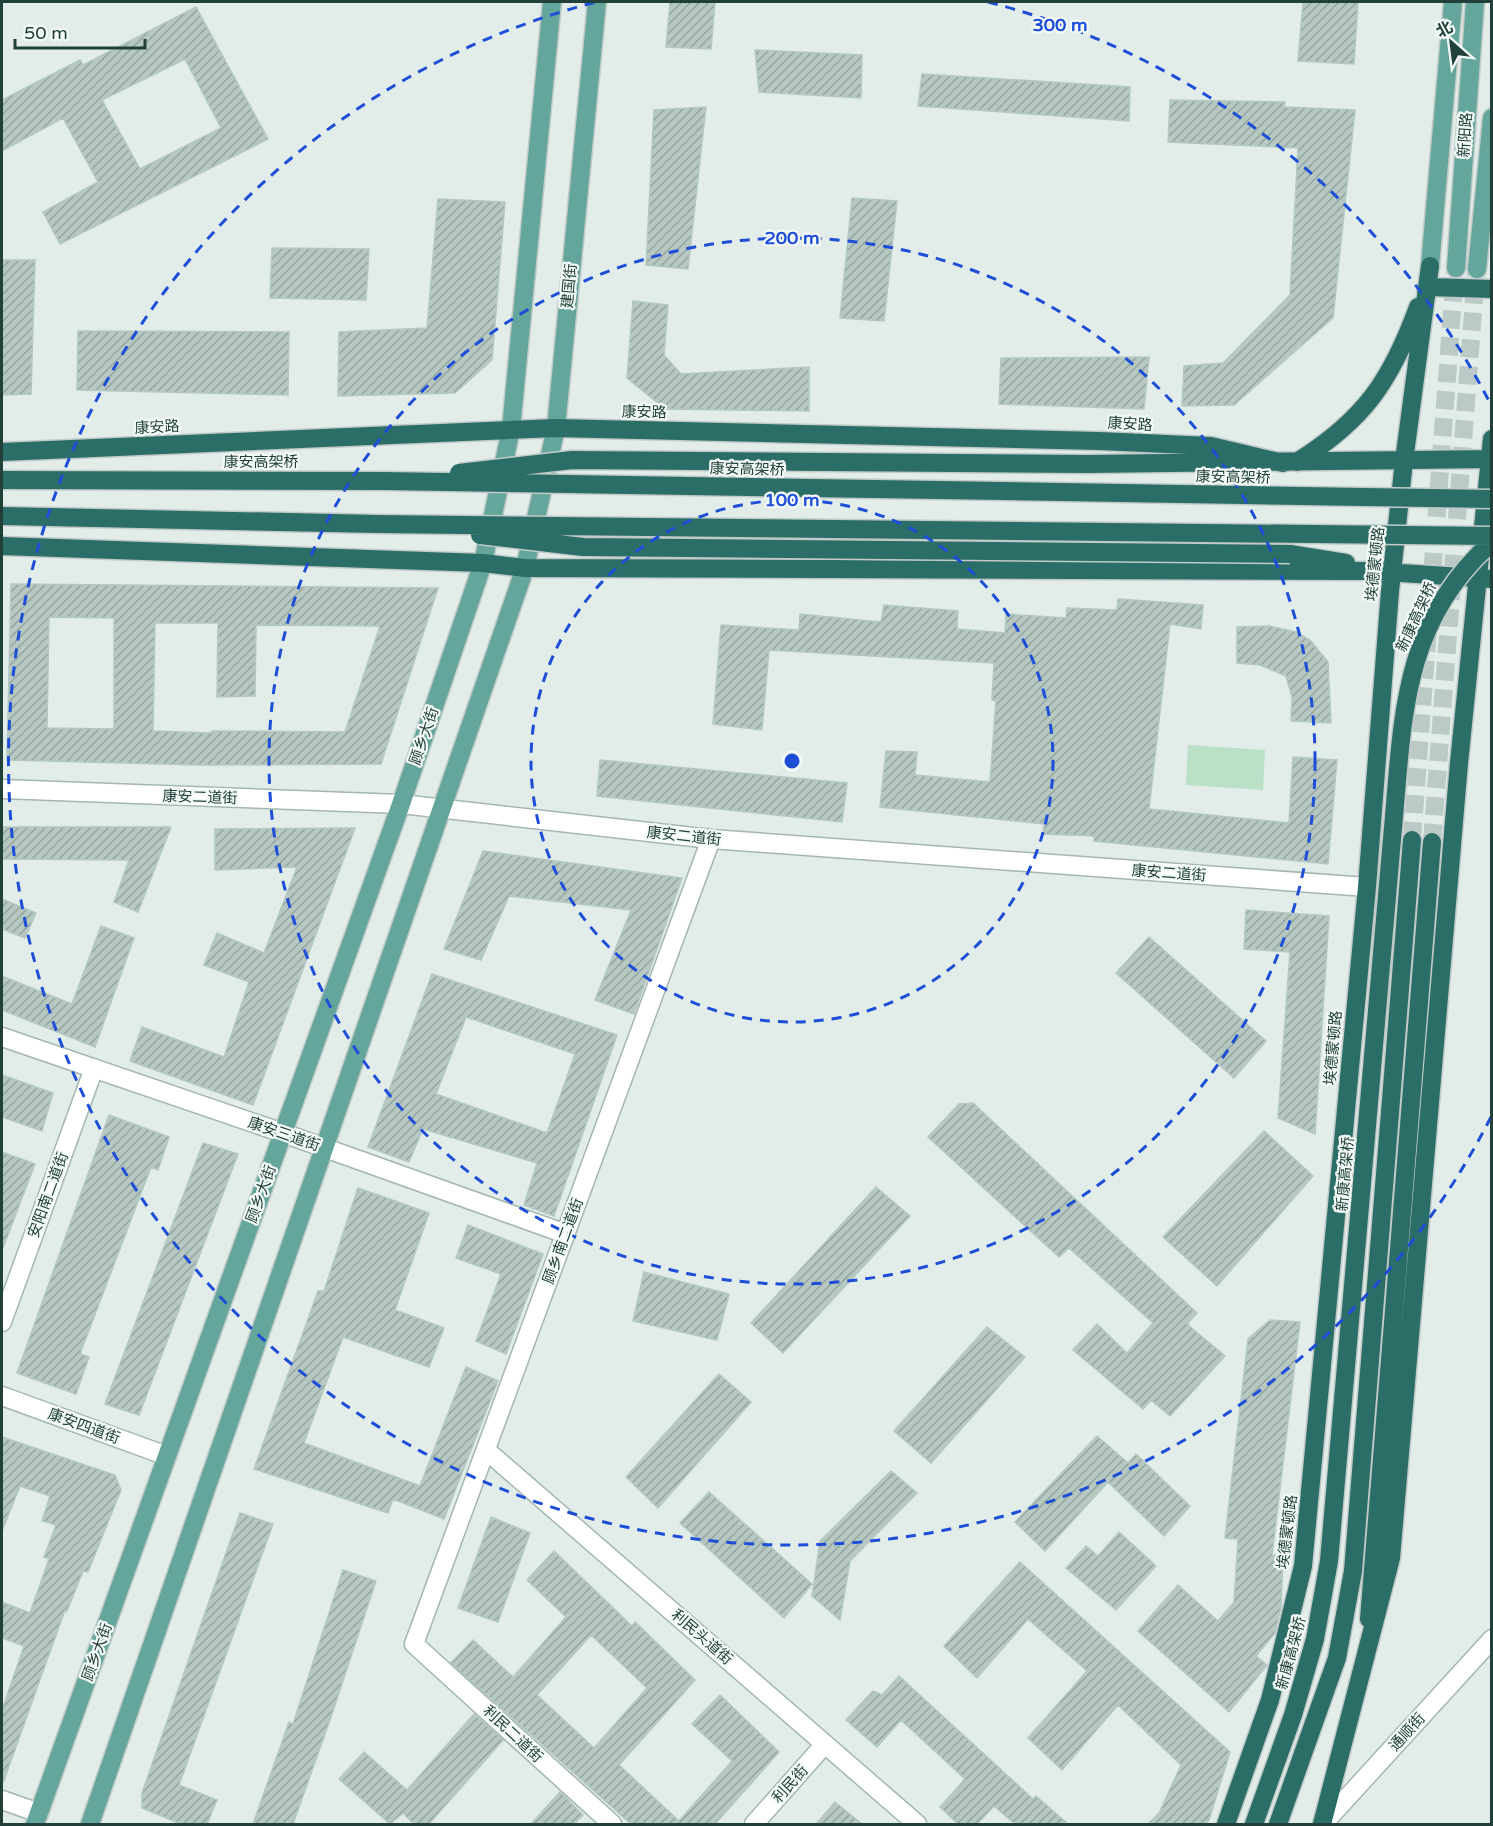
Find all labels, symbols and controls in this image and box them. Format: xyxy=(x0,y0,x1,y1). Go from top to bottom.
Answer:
scale bar xyxy=(15,12,146,50)
north arrow xyxy=(1421,12,1481,72)
text: 300 m xyxy=(1032,14,1088,36)
text: 北 xyxy=(1433,17,1456,42)
text: 50 m xyxy=(24,22,68,44)
street label: 新阳路 xyxy=(1454,112,1476,158)
text: 200 m xyxy=(764,227,820,249)
street label: 建国街 xyxy=(558,263,580,309)
street label: 康安路 xyxy=(621,403,667,421)
street label: 康安路 xyxy=(1107,414,1153,434)
street label: 康安路 xyxy=(134,417,180,437)
street label: 康安高架桥 xyxy=(223,453,299,471)
street label: 康安高架桥 xyxy=(709,459,785,479)
street label: 康安高架桥 xyxy=(1195,467,1271,487)
text: 100 m xyxy=(764,489,820,511)
street label: 埃德蒙顿路 xyxy=(1362,526,1388,602)
street label: 新康高架桥 xyxy=(1392,579,1440,655)
street label: 顾乡大街 xyxy=(406,705,442,767)
centre of rings xyxy=(782,751,802,771)
street label: 康安二道街 xyxy=(162,787,238,807)
street label: 康安二道街 xyxy=(646,823,722,849)
street label: 康安二道街 xyxy=(1131,861,1207,885)
street label: 埃德蒙顿路 xyxy=(1321,1010,1345,1086)
street label: 康安三道街 xyxy=(246,1113,322,1155)
street label: 新康高架桥 xyxy=(1333,1136,1357,1212)
street label: 安阳南二道街 xyxy=(24,1150,72,1240)
street label: 顾乡大街 xyxy=(242,1163,280,1225)
street label: 顾乡南二道街 xyxy=(539,1196,587,1286)
street label: 康安四道街 xyxy=(46,1405,122,1447)
street label: 埃德蒙顿路 xyxy=(1273,1494,1301,1570)
street label: 利民头道街 xyxy=(668,1606,736,1668)
street label: 新康高架桥 xyxy=(1273,1614,1309,1692)
street label: 顾乡大街 xyxy=(78,1621,116,1683)
street label: 利民二道街 xyxy=(479,1702,547,1766)
street label: 通顺街 xyxy=(1385,1709,1429,1755)
street label: 利民街 xyxy=(768,1761,812,1807)

